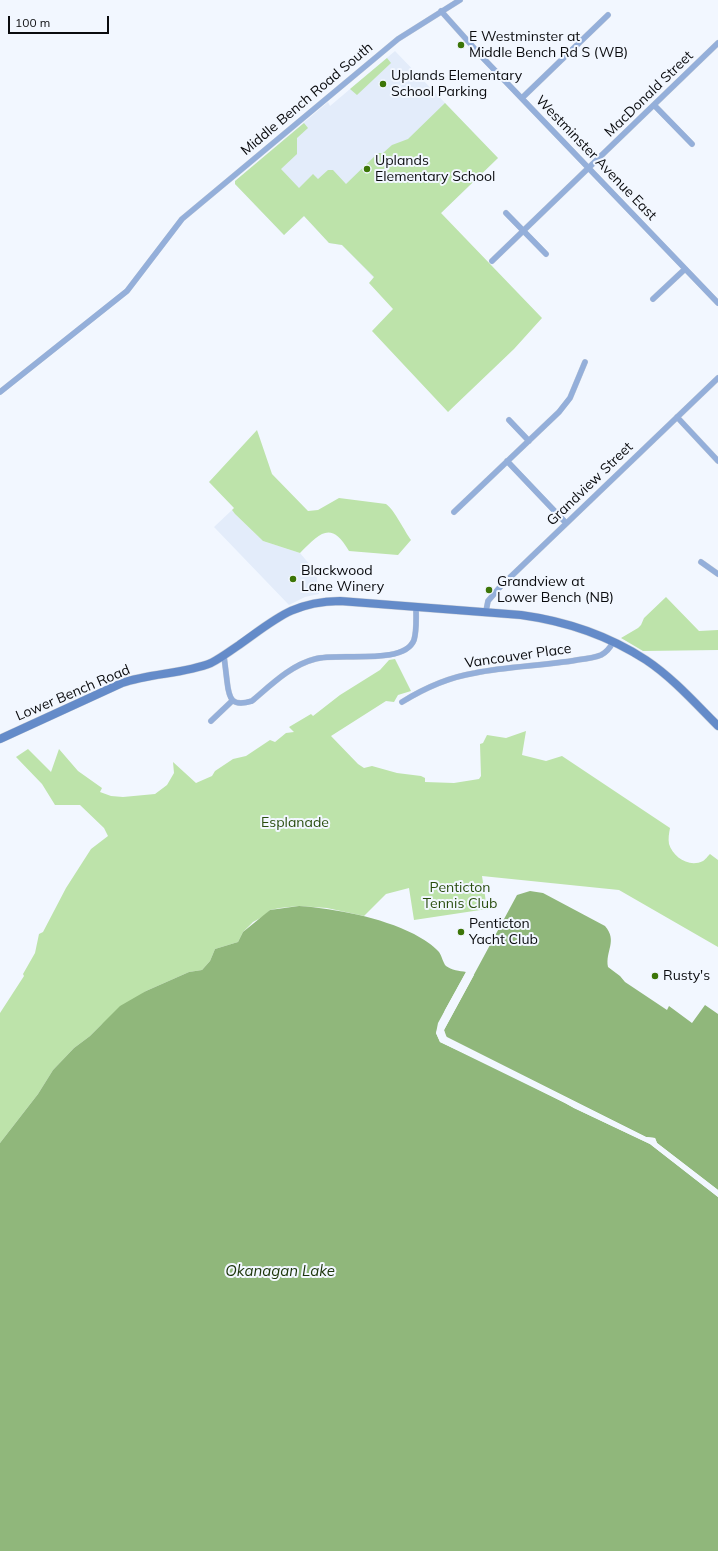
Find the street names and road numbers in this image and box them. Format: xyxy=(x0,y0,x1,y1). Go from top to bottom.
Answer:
street label: Middle Bench Road South xyxy=(238,39,376,159)
street label: MacDonald Street xyxy=(601,47,697,141)
street label: Westminster Avenue East xyxy=(532,92,660,224)
street label: Grandview Street xyxy=(543,439,637,529)
street label: Vancouver Place xyxy=(464,640,572,672)
street label: Lower Bench Road xyxy=(13,661,133,725)

